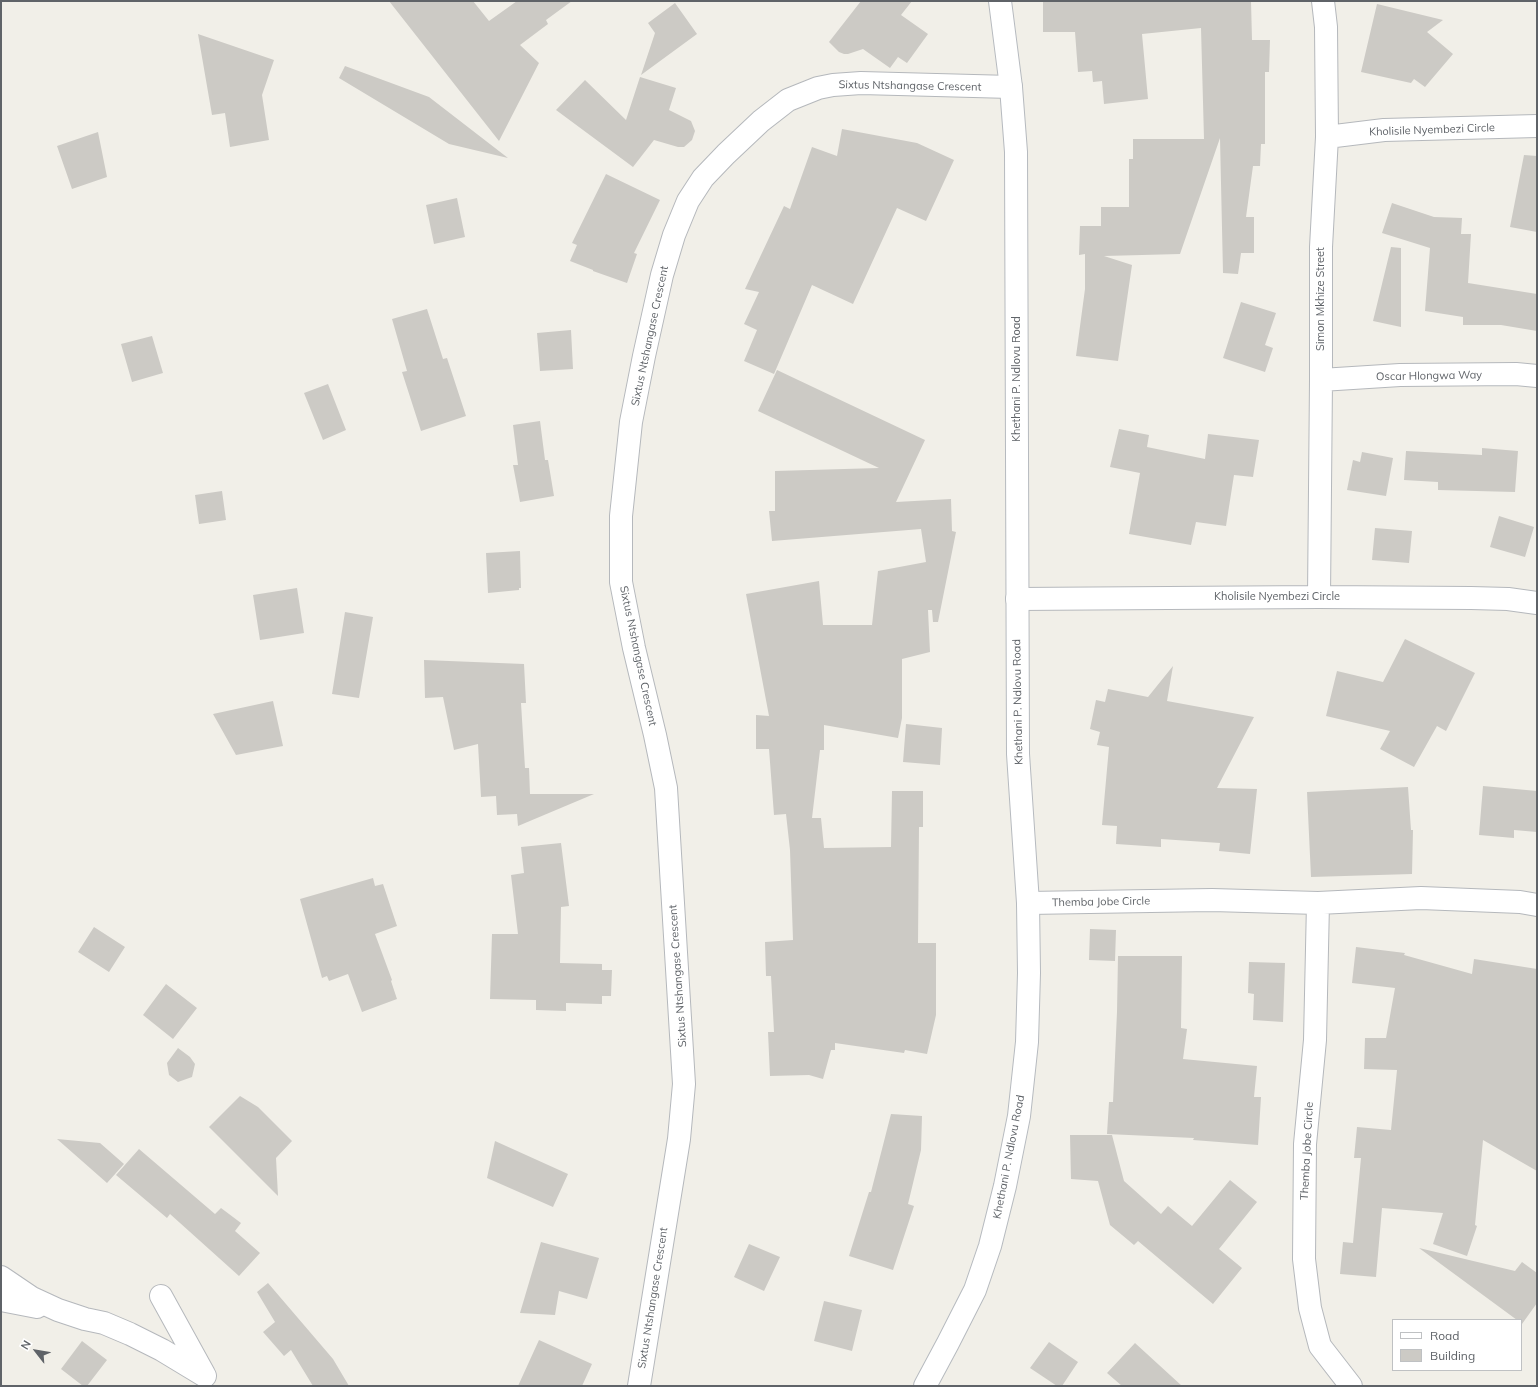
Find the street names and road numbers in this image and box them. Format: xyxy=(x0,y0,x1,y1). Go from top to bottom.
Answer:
street label: Sixtus Ntshangase Crescent xyxy=(838,78,982,94)
street label: Kholisile Nyembezi Circle xyxy=(1369,121,1495,139)
street label: Simon Mkhize Street xyxy=(1314,247,1328,351)
street label: Sixtus Ntshangase Crescent xyxy=(629,265,671,407)
street label: Khethani P. Ndlovu Road xyxy=(1010,316,1024,442)
street label: Oscar Hlongwa Way xyxy=(1376,368,1482,384)
street label: Sixtus Ntshangase Crescent xyxy=(617,585,659,727)
street label: Kholisile Nyembezi Circle xyxy=(1214,590,1340,604)
street label: Khethani P. Ndlovu Road xyxy=(1010,639,1026,765)
street label: Themba Jobe Circle xyxy=(1052,895,1150,909)
street label: Sixtus Ntshangase Crescent xyxy=(666,904,690,1048)
street label: Khethani P. Ndlovu Road xyxy=(991,1094,1027,1220)
street label: Themba Jobe Circle xyxy=(1298,1102,1316,1200)
street label: Sixtus Ntshangase Crescent xyxy=(635,1226,671,1370)

